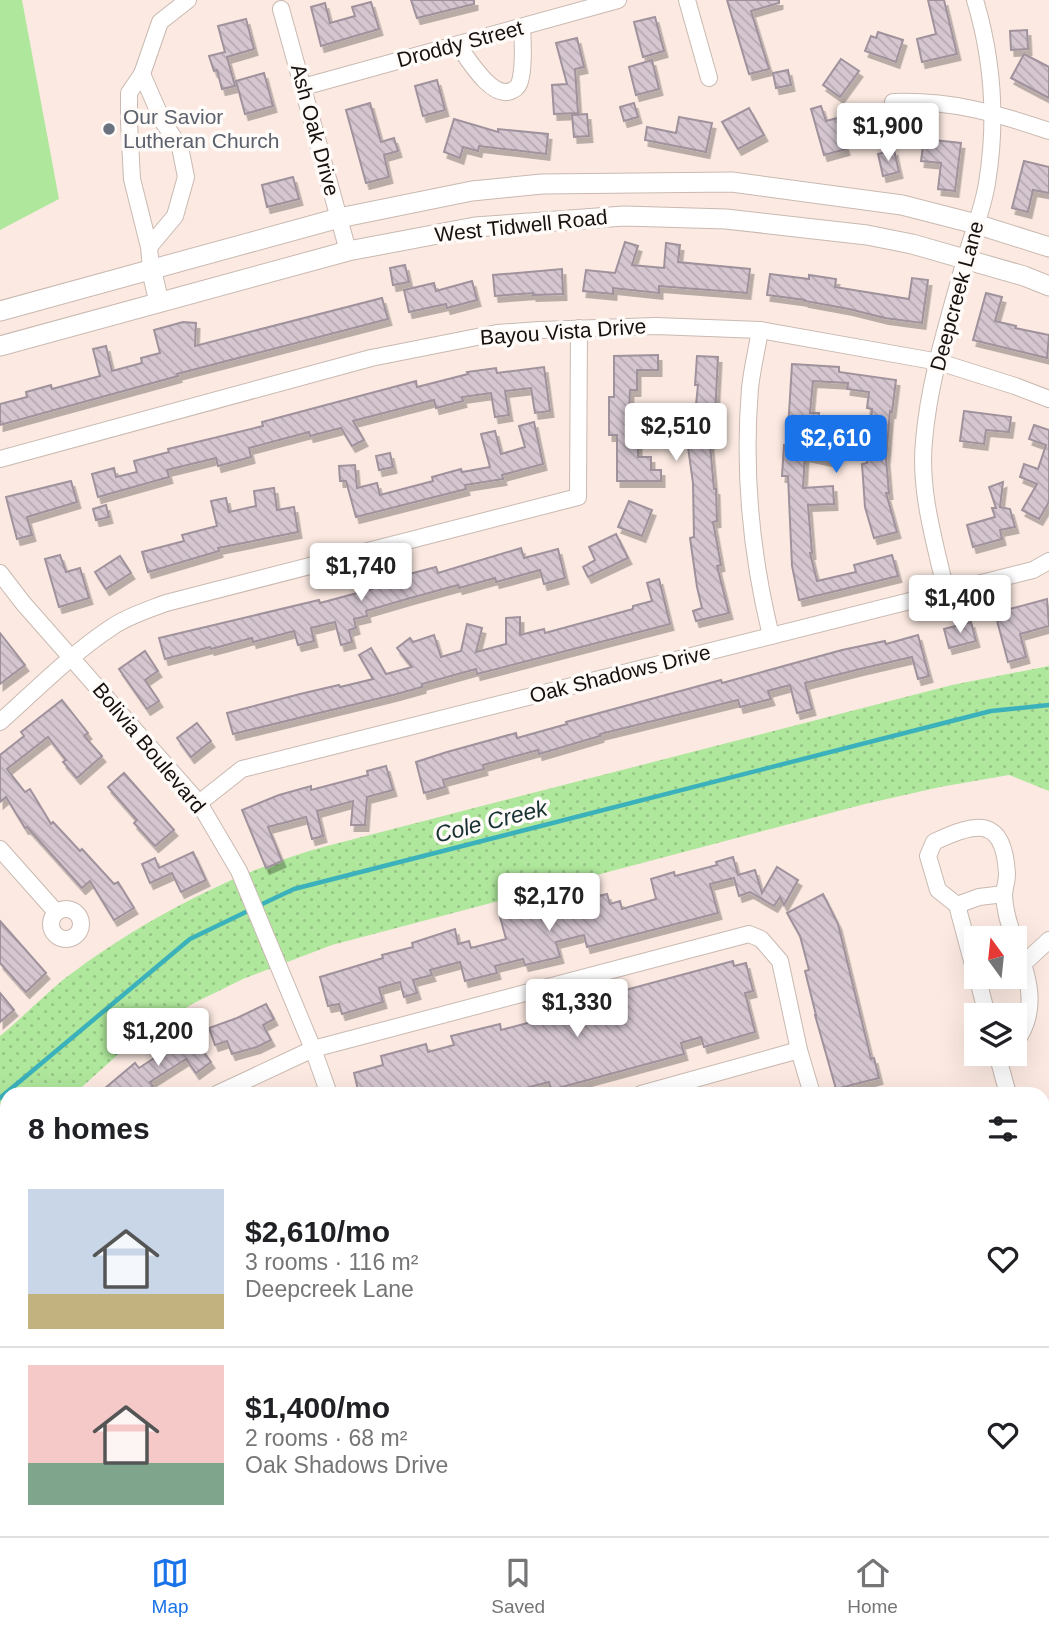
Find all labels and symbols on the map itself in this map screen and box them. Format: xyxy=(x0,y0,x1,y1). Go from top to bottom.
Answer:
street label: Droddy Street xyxy=(394,16,526,71)
street label: Ash Oak Drive xyxy=(287,62,344,198)
pin: $1,900 xyxy=(831,104,945,163)
place label: Our Savior Lutheran Church xyxy=(123,105,279,152)
marker: Our Savior Lutheran Church xyxy=(101,121,117,137)
street label: West Tidwell Road xyxy=(433,205,608,246)
street label: Deepcreek Lane xyxy=(925,218,988,373)
street label: Bayou Vista Drive xyxy=(479,314,647,349)
pin: $2,510 xyxy=(619,404,733,463)
pin: $2,610 xyxy=(779,416,893,475)
pin: $1,740 xyxy=(304,544,418,603)
pin: $1,400 xyxy=(903,576,1017,635)
street label: Oak Shadows Drive xyxy=(527,640,713,707)
street label: Bolivia Boulevard xyxy=(88,678,210,817)
water label: Cole Creek xyxy=(432,794,551,848)
pin: $2,170 xyxy=(492,874,606,933)
north arrow xyxy=(964,926,1027,989)
pin: $1,330 xyxy=(520,979,634,1039)
pin: $1,200 xyxy=(101,1009,215,1068)

